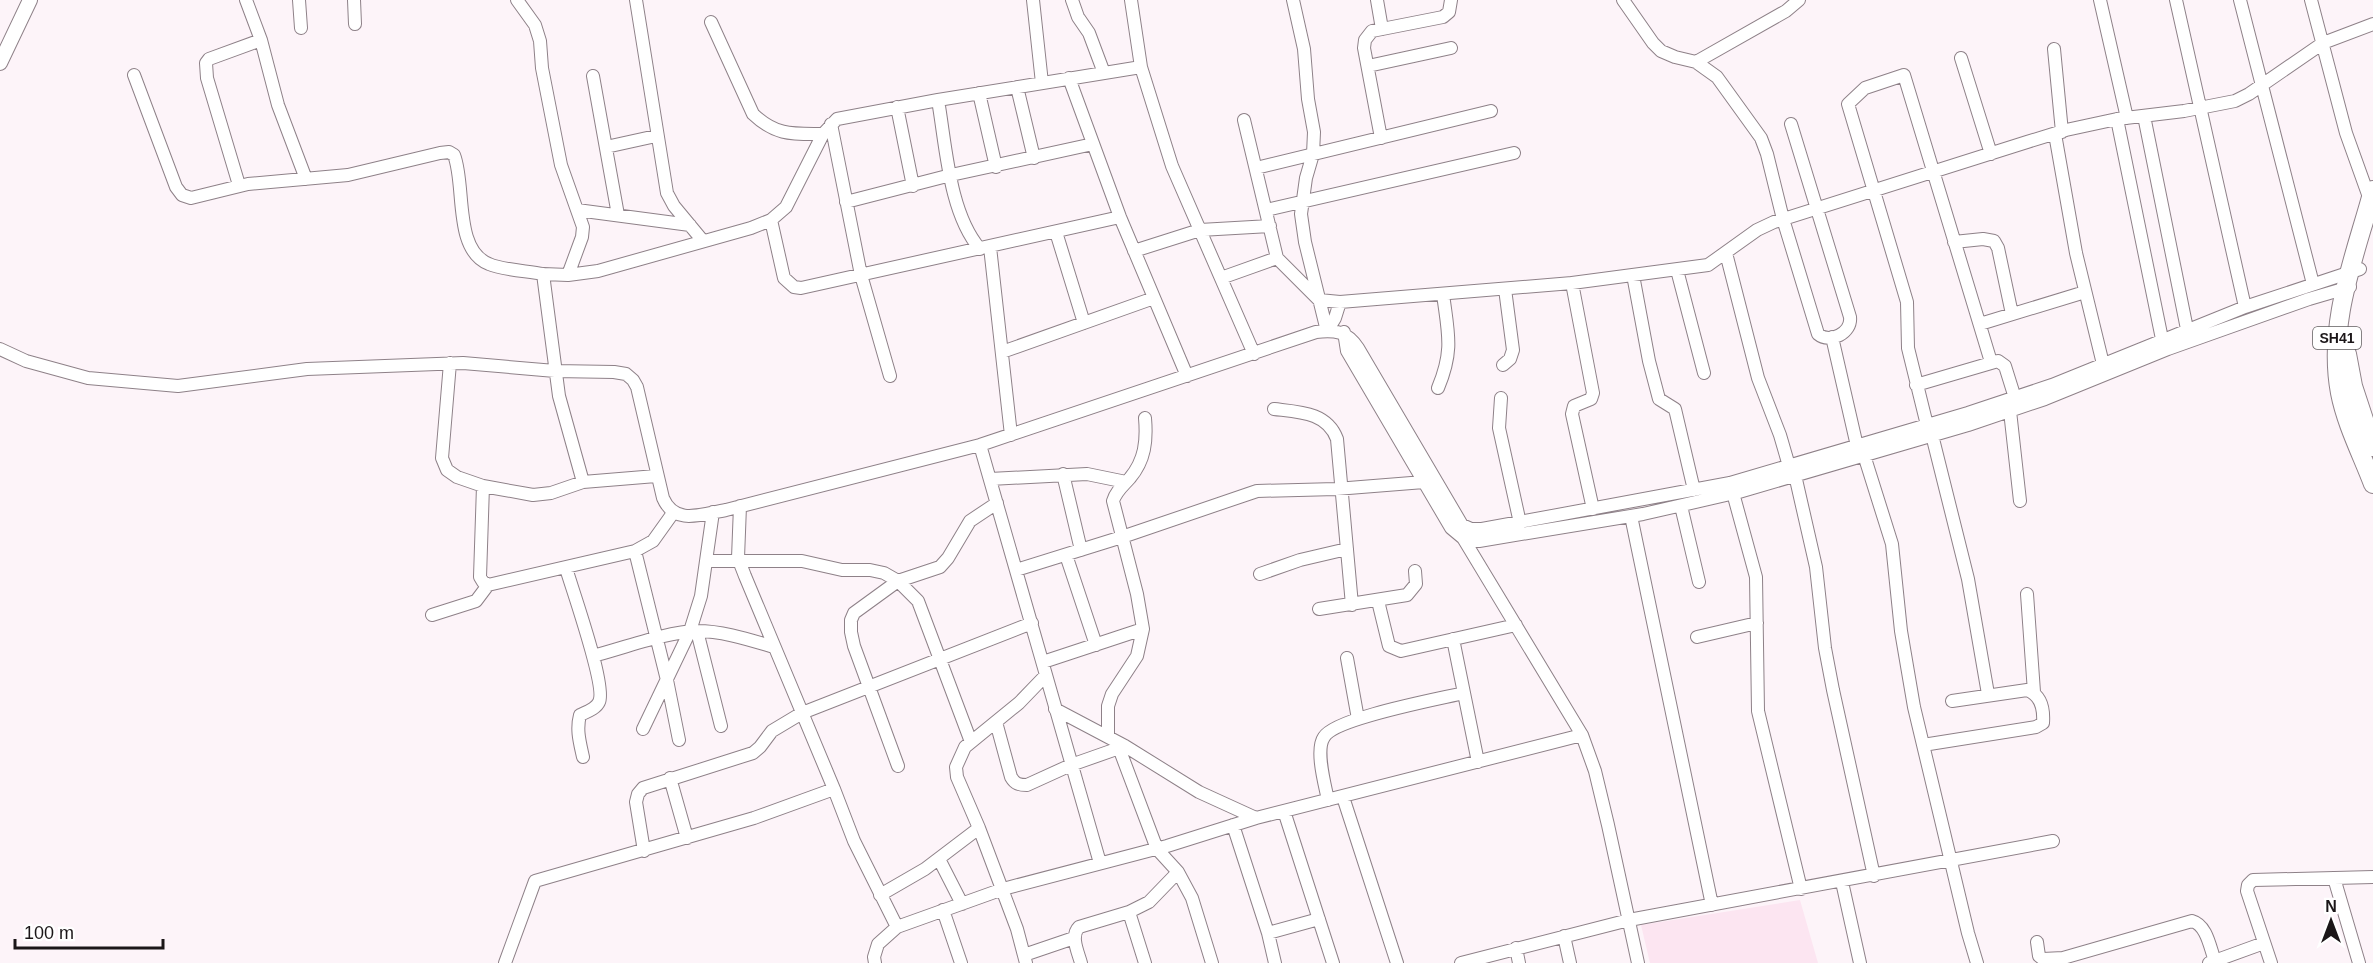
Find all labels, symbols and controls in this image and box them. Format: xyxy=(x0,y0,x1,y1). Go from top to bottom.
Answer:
road number: SH41 xyxy=(2313,327,2361,349)
north arrow xyxy=(2301,891,2361,951)
text: N xyxy=(2325,898,2337,915)
scale bar xyxy=(15,912,164,950)
text: 100 m xyxy=(24,923,74,943)

